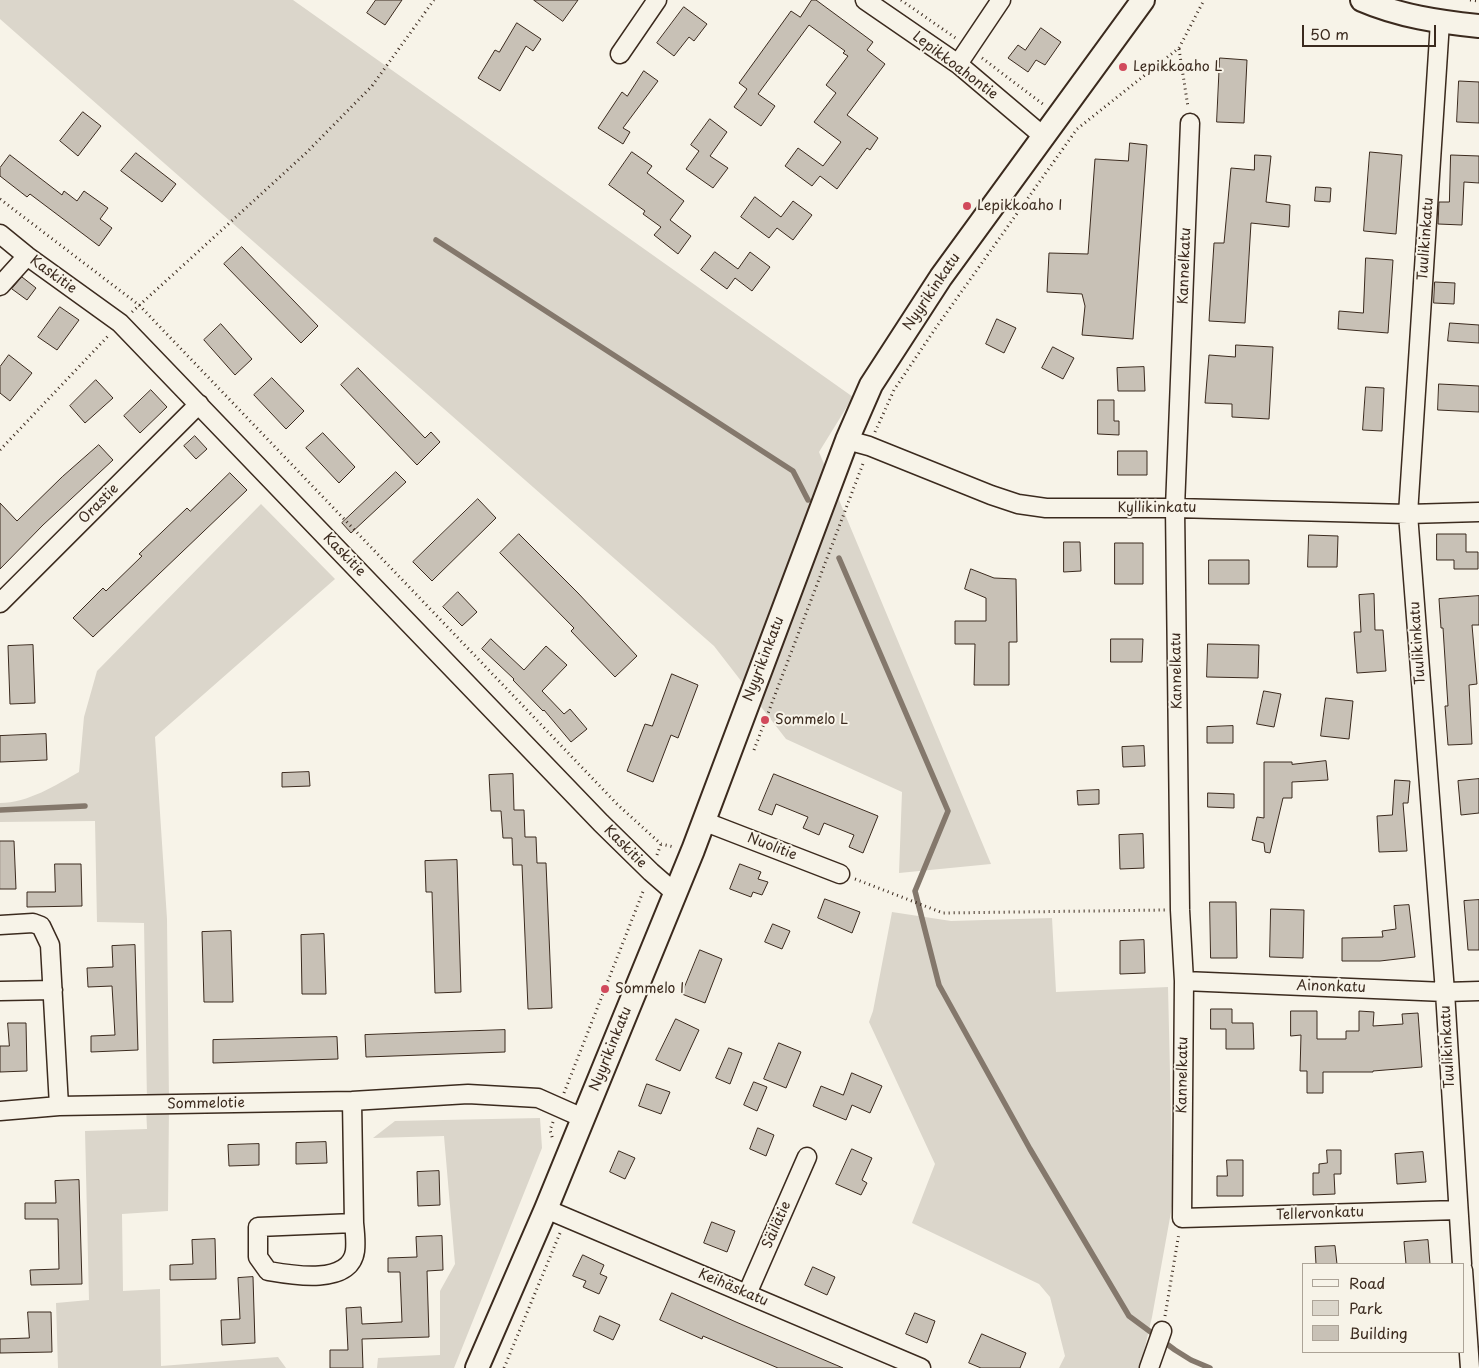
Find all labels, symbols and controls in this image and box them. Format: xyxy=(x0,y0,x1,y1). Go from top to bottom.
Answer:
scale bar xyxy=(1304,15,1438,47)
text: 50 m xyxy=(1310,22,1349,45)
street label: Lepikkoahontie xyxy=(909,29,1001,103)
place label: Lepikkoaho L xyxy=(1133,59,1222,75)
marker: Lepikkoaho L xyxy=(1117,61,1129,73)
street label: Tuulikinkatu xyxy=(1415,197,1437,281)
place label: Lepikkoaho I xyxy=(977,198,1063,214)
marker: Lepikkoaho I xyxy=(961,200,973,212)
street label: Kannelkatu xyxy=(1175,227,1195,305)
street label: Nyyrikinkatu xyxy=(900,250,964,334)
street label: Kaskitie xyxy=(26,252,80,298)
street label: Orastie xyxy=(76,481,122,527)
street label: Kyllikinkatu xyxy=(1118,500,1196,516)
street label: Kaskitie xyxy=(319,530,369,580)
street label: Tuulikinkatu xyxy=(1407,601,1429,685)
street label: Nyyrikinkatu xyxy=(740,614,788,704)
street label: Kannelkatu xyxy=(1168,632,1186,710)
place label: Sommelo L xyxy=(775,712,848,728)
marker: Sommelo L xyxy=(759,714,771,726)
street label: Kaskitie xyxy=(600,822,650,872)
street label: Nuolitie xyxy=(745,830,799,864)
street label: Ainonkatu xyxy=(1296,977,1366,997)
place label: Sommelo I xyxy=(615,981,684,997)
marker: Sommelo I xyxy=(599,983,611,995)
street label: Nyyrikinkatu xyxy=(586,1004,636,1094)
street label: Tuulikinkatu xyxy=(1437,1005,1459,1089)
street label: Kannelkatu xyxy=(1174,1036,1192,1114)
street label: Sommelotie xyxy=(167,1095,245,1113)
street label: Säilätie xyxy=(759,1199,795,1251)
street label: Tellervonkatu xyxy=(1276,1204,1364,1224)
legend xyxy=(1302,1263,1464,1353)
street label: Keihäskatu xyxy=(696,1266,770,1310)
text: Road xyxy=(1349,1271,1385,1294)
text: Park xyxy=(1349,1296,1383,1319)
text: Building xyxy=(1349,1321,1408,1344)

